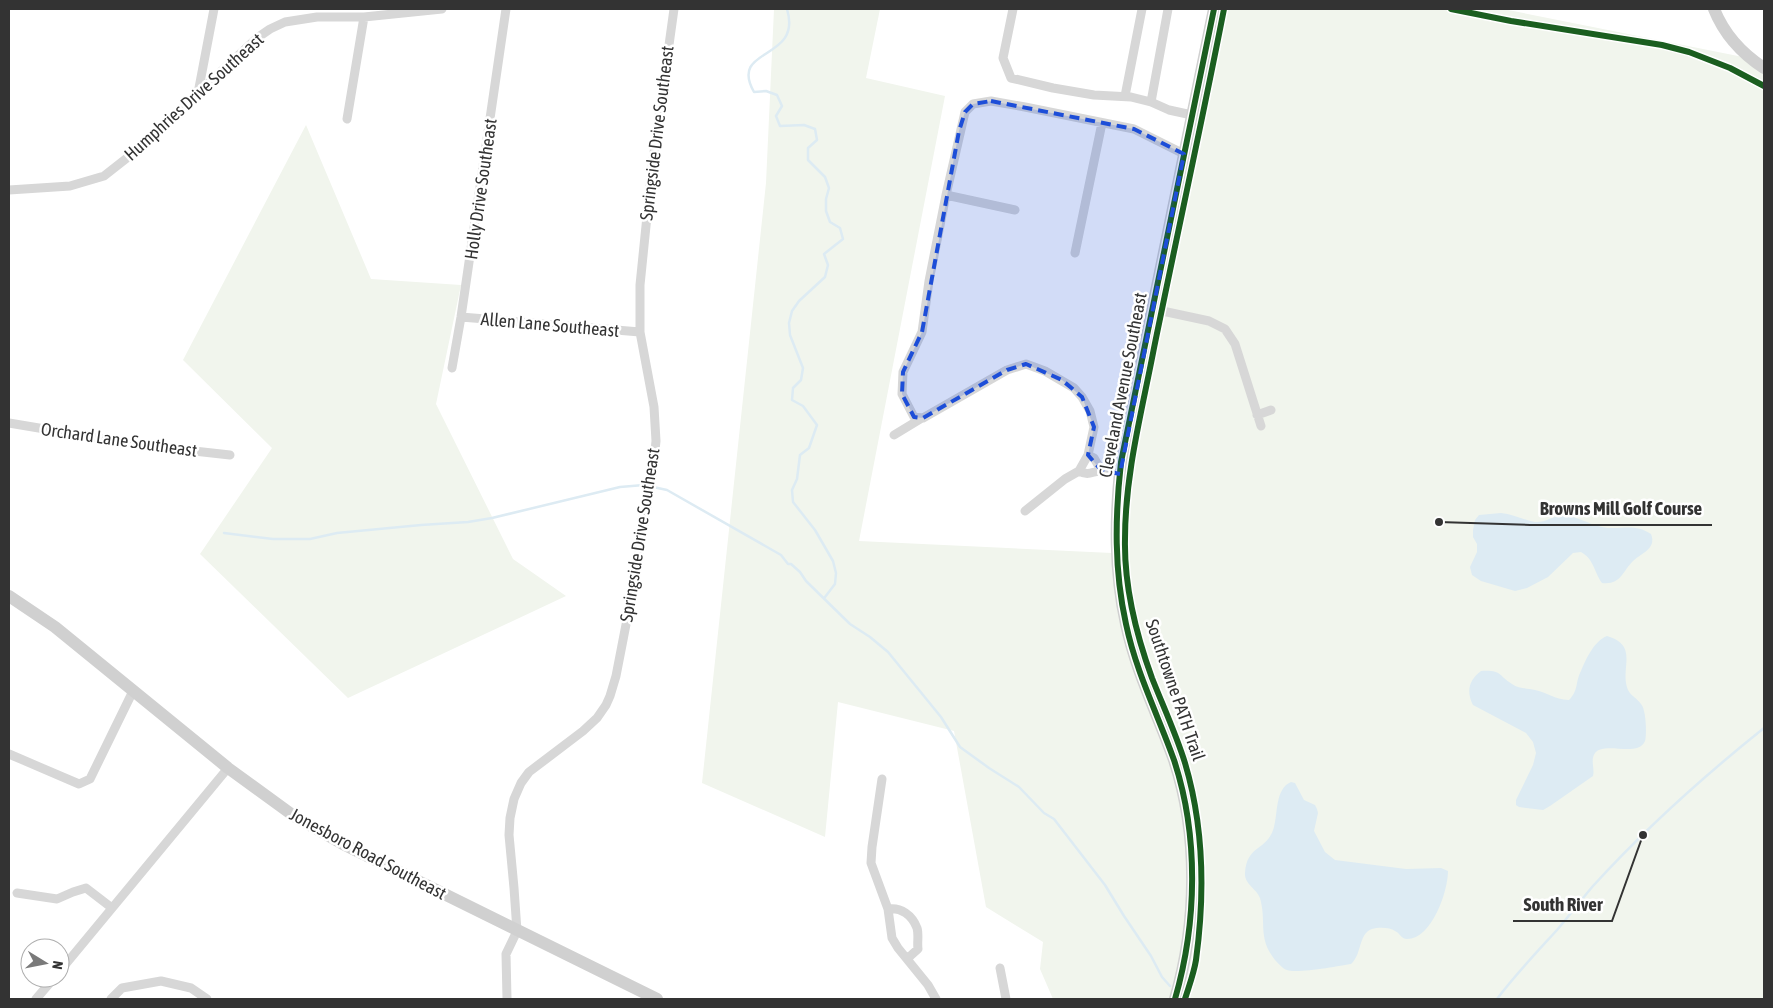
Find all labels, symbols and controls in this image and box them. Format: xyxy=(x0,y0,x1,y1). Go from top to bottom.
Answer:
street label: Humphries Drive Southeast xyxy=(120,29,268,165)
street label: Springside Drive Southeast xyxy=(635,44,678,221)
street label: Holly Drive Southeast xyxy=(460,117,501,261)
street label: Cleveland Avenue Southeast xyxy=(1094,291,1151,479)
street label: Allen Lane Southeast xyxy=(480,308,620,341)
street label: Orchard Lane Southeast xyxy=(40,418,198,461)
street label: Springside Drive Southeast xyxy=(615,446,664,623)
callout: Browns Mill Golf Course xyxy=(1530,491,1712,525)
text: Browns Mill Golf Course xyxy=(1540,497,1703,519)
street label: Southtowne PATH Trail xyxy=(1141,616,1210,763)
street label: Jonesboro Road Southeast xyxy=(286,803,450,904)
callout: South River xyxy=(1513,887,1612,921)
text: South River xyxy=(1523,893,1603,915)
north arrow xyxy=(20,938,70,988)
text: N xyxy=(49,960,66,971)

